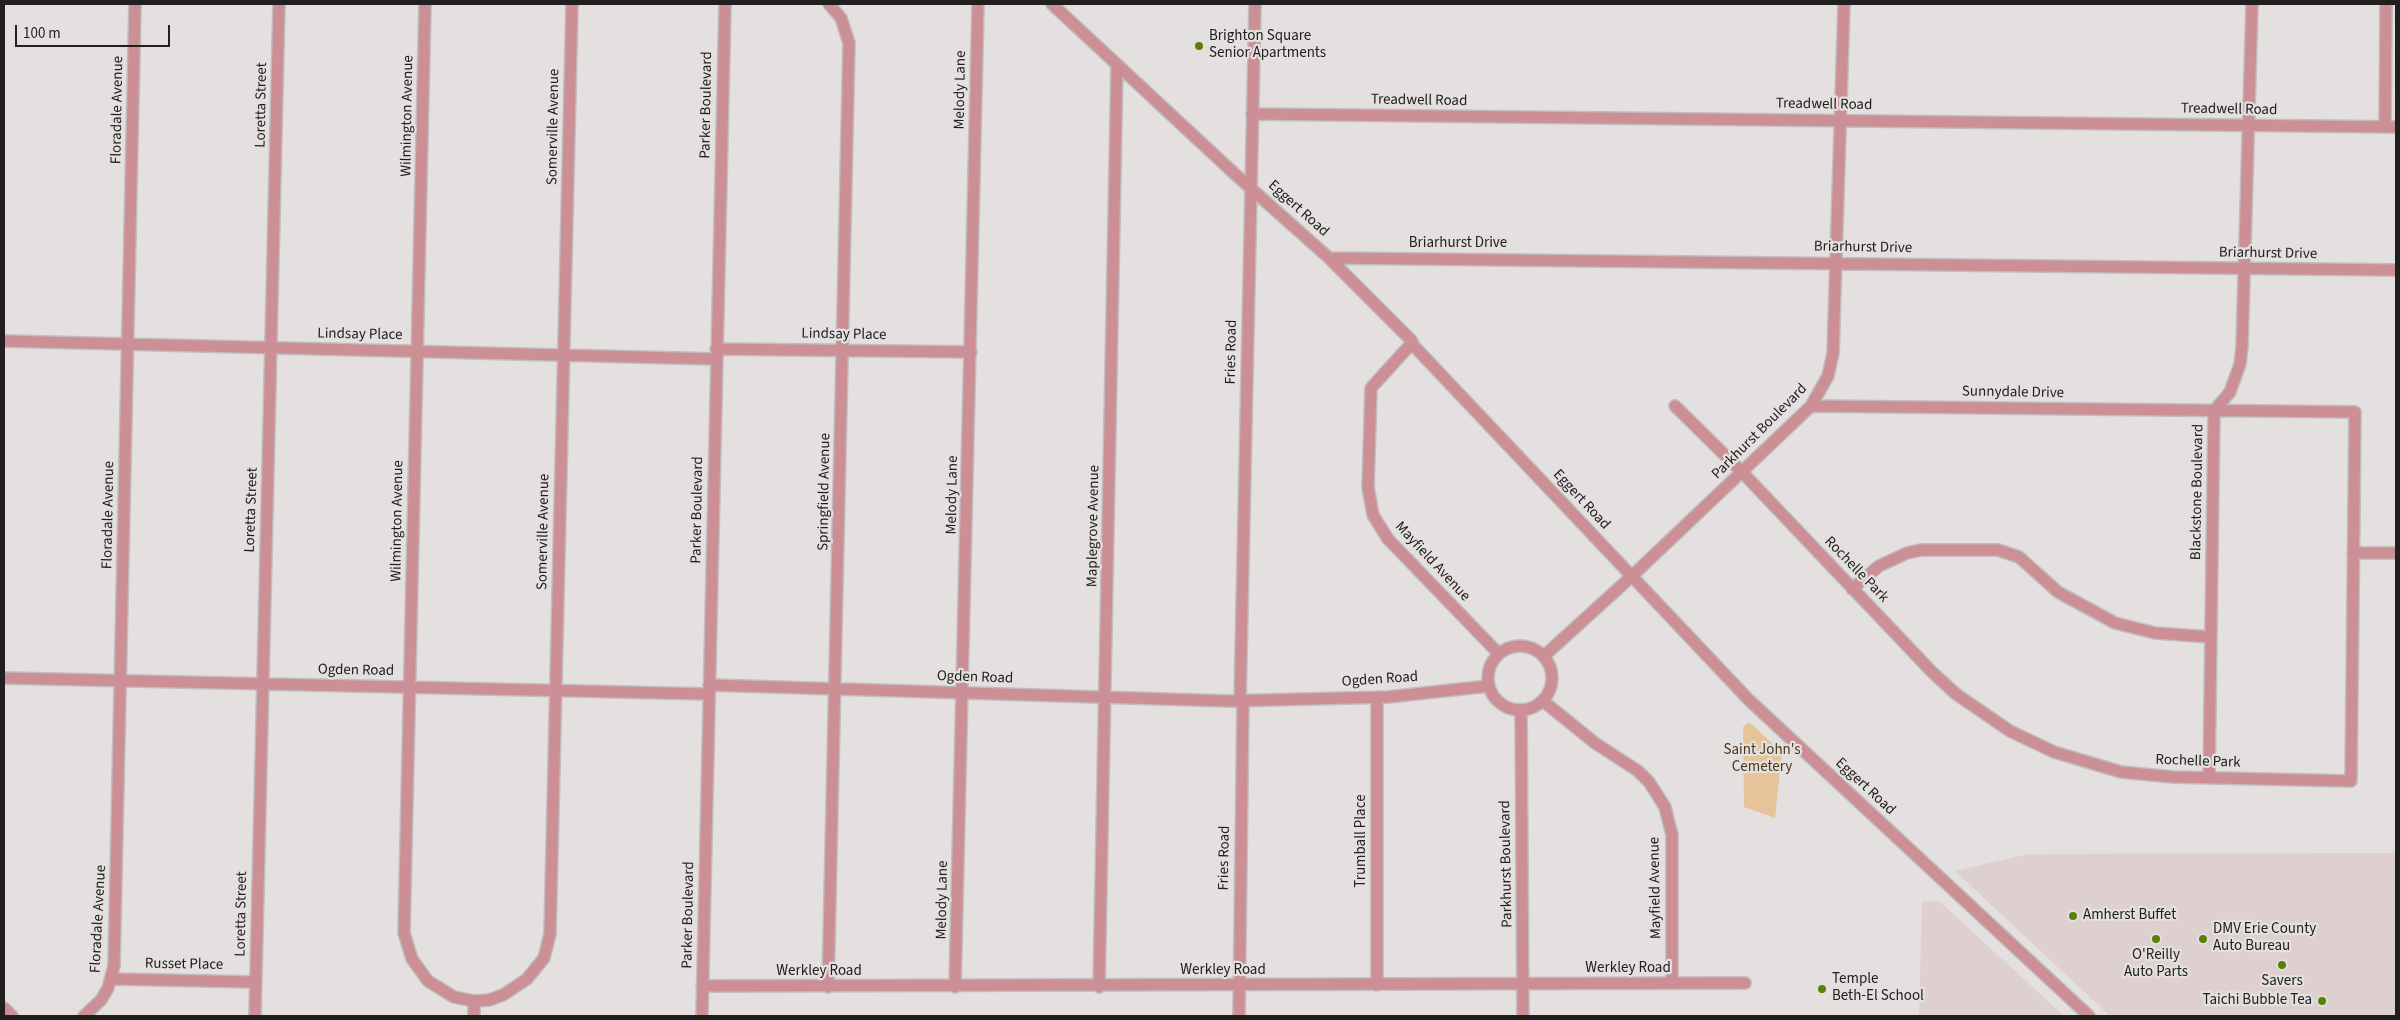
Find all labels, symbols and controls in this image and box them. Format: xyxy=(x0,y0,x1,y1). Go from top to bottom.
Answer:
scale bar xyxy=(18,15,172,47)
text: 100 m xyxy=(23,23,61,44)
place label: Brighton Square Senior Apartments xyxy=(1209,28,1326,63)
marker: Brighton Square Senior Apartments xyxy=(1193,40,1205,52)
street label: Melody Lane xyxy=(951,50,971,130)
street label: Parker Boulevard xyxy=(697,51,717,159)
street label: Wilmington Avenue xyxy=(398,55,418,177)
street label: Floradale Avenue xyxy=(108,56,128,164)
street label: Loretta Street xyxy=(252,62,272,148)
street label: Somerville Avenue xyxy=(544,69,564,185)
street label: Treadwell Road xyxy=(1371,91,1467,111)
street label: Treadwell Road xyxy=(1776,95,1872,115)
street label: Treadwell Road xyxy=(2181,100,2277,120)
street label: Eggert Road xyxy=(1264,177,1332,241)
street label: Briarhurst Drive xyxy=(1409,235,1507,253)
street label: Briarhurst Drive xyxy=(1814,238,1912,258)
street label: Briarhurst Drive xyxy=(2219,244,2317,264)
street label: Fries Road xyxy=(1222,319,1242,385)
street label: Lindsay Place xyxy=(317,325,403,345)
street label: Lindsay Place xyxy=(801,325,887,345)
street label: Parkhurst Boulevard xyxy=(1709,381,1811,483)
street label: Sunnydale Drive xyxy=(1962,383,2064,403)
street label: Blackstone Boulevard xyxy=(2188,424,2208,560)
street label: Springfield Avenue xyxy=(815,433,835,551)
street label: Melody Lane xyxy=(943,455,963,535)
street label: Parker Boulevard xyxy=(688,456,708,564)
street label: Wilmington Avenue xyxy=(388,460,408,582)
street label: Floradale Avenue xyxy=(99,461,119,569)
street label: Maplegrove Avenue xyxy=(1084,465,1104,587)
street label: Eggert Road xyxy=(1549,466,1613,534)
street label: Loretta Street xyxy=(242,467,262,553)
street label: Somerville Avenue xyxy=(534,474,554,590)
street label: Mayfield Avenue xyxy=(1391,518,1473,606)
street label: Rochelle Park xyxy=(1820,533,1892,607)
street label: Ogden Road xyxy=(318,661,394,681)
street label: Ogden Road xyxy=(936,668,1014,688)
street label: Ogden Road xyxy=(1341,668,1419,692)
park label: Saint John's Cemetery xyxy=(1724,742,1800,777)
street label: Rochelle Park xyxy=(2155,752,2241,772)
street label: Eggert Road xyxy=(1831,755,1899,819)
street label: Trumball Place xyxy=(1353,794,1371,888)
street label: Parkhurst Boulevard xyxy=(1497,800,1517,928)
street label: Fries Road xyxy=(1215,825,1235,891)
street label: Mayfield Avenue xyxy=(1646,837,1666,939)
street label: Melody Lane xyxy=(933,860,953,940)
street label: Parker Boulevard xyxy=(679,861,699,969)
street label: Floradale Avenue xyxy=(87,865,111,973)
street label: Loretta Street xyxy=(232,871,252,957)
place label: Amherst Buffet xyxy=(2083,907,2176,925)
marker: Amherst Buffet xyxy=(2067,910,2079,922)
place label: DMV Erie County Auto Bureau xyxy=(2213,921,2316,956)
marker: O'Reilly Auto Parts xyxy=(2150,933,2162,945)
marker: DMV Erie County Auto Bureau xyxy=(2197,933,2209,945)
place label: O'Reilly Auto Parts xyxy=(2124,947,2188,982)
street label: Russet Place xyxy=(145,955,223,975)
marker: Savers xyxy=(2276,959,2288,971)
street label: Werkley Road xyxy=(1585,960,1671,978)
street label: Werkley Road xyxy=(1180,962,1266,980)
street label: Werkley Road xyxy=(776,963,862,981)
place label: Temple Beth-El School xyxy=(1832,971,1924,1006)
place label: Savers xyxy=(2261,973,2303,991)
marker: Temple Beth-El School xyxy=(1816,983,1828,995)
place label: Taichi Bubble Tea xyxy=(2202,992,2312,1010)
marker: Taichi Bubble Tea xyxy=(2316,995,2328,1007)

